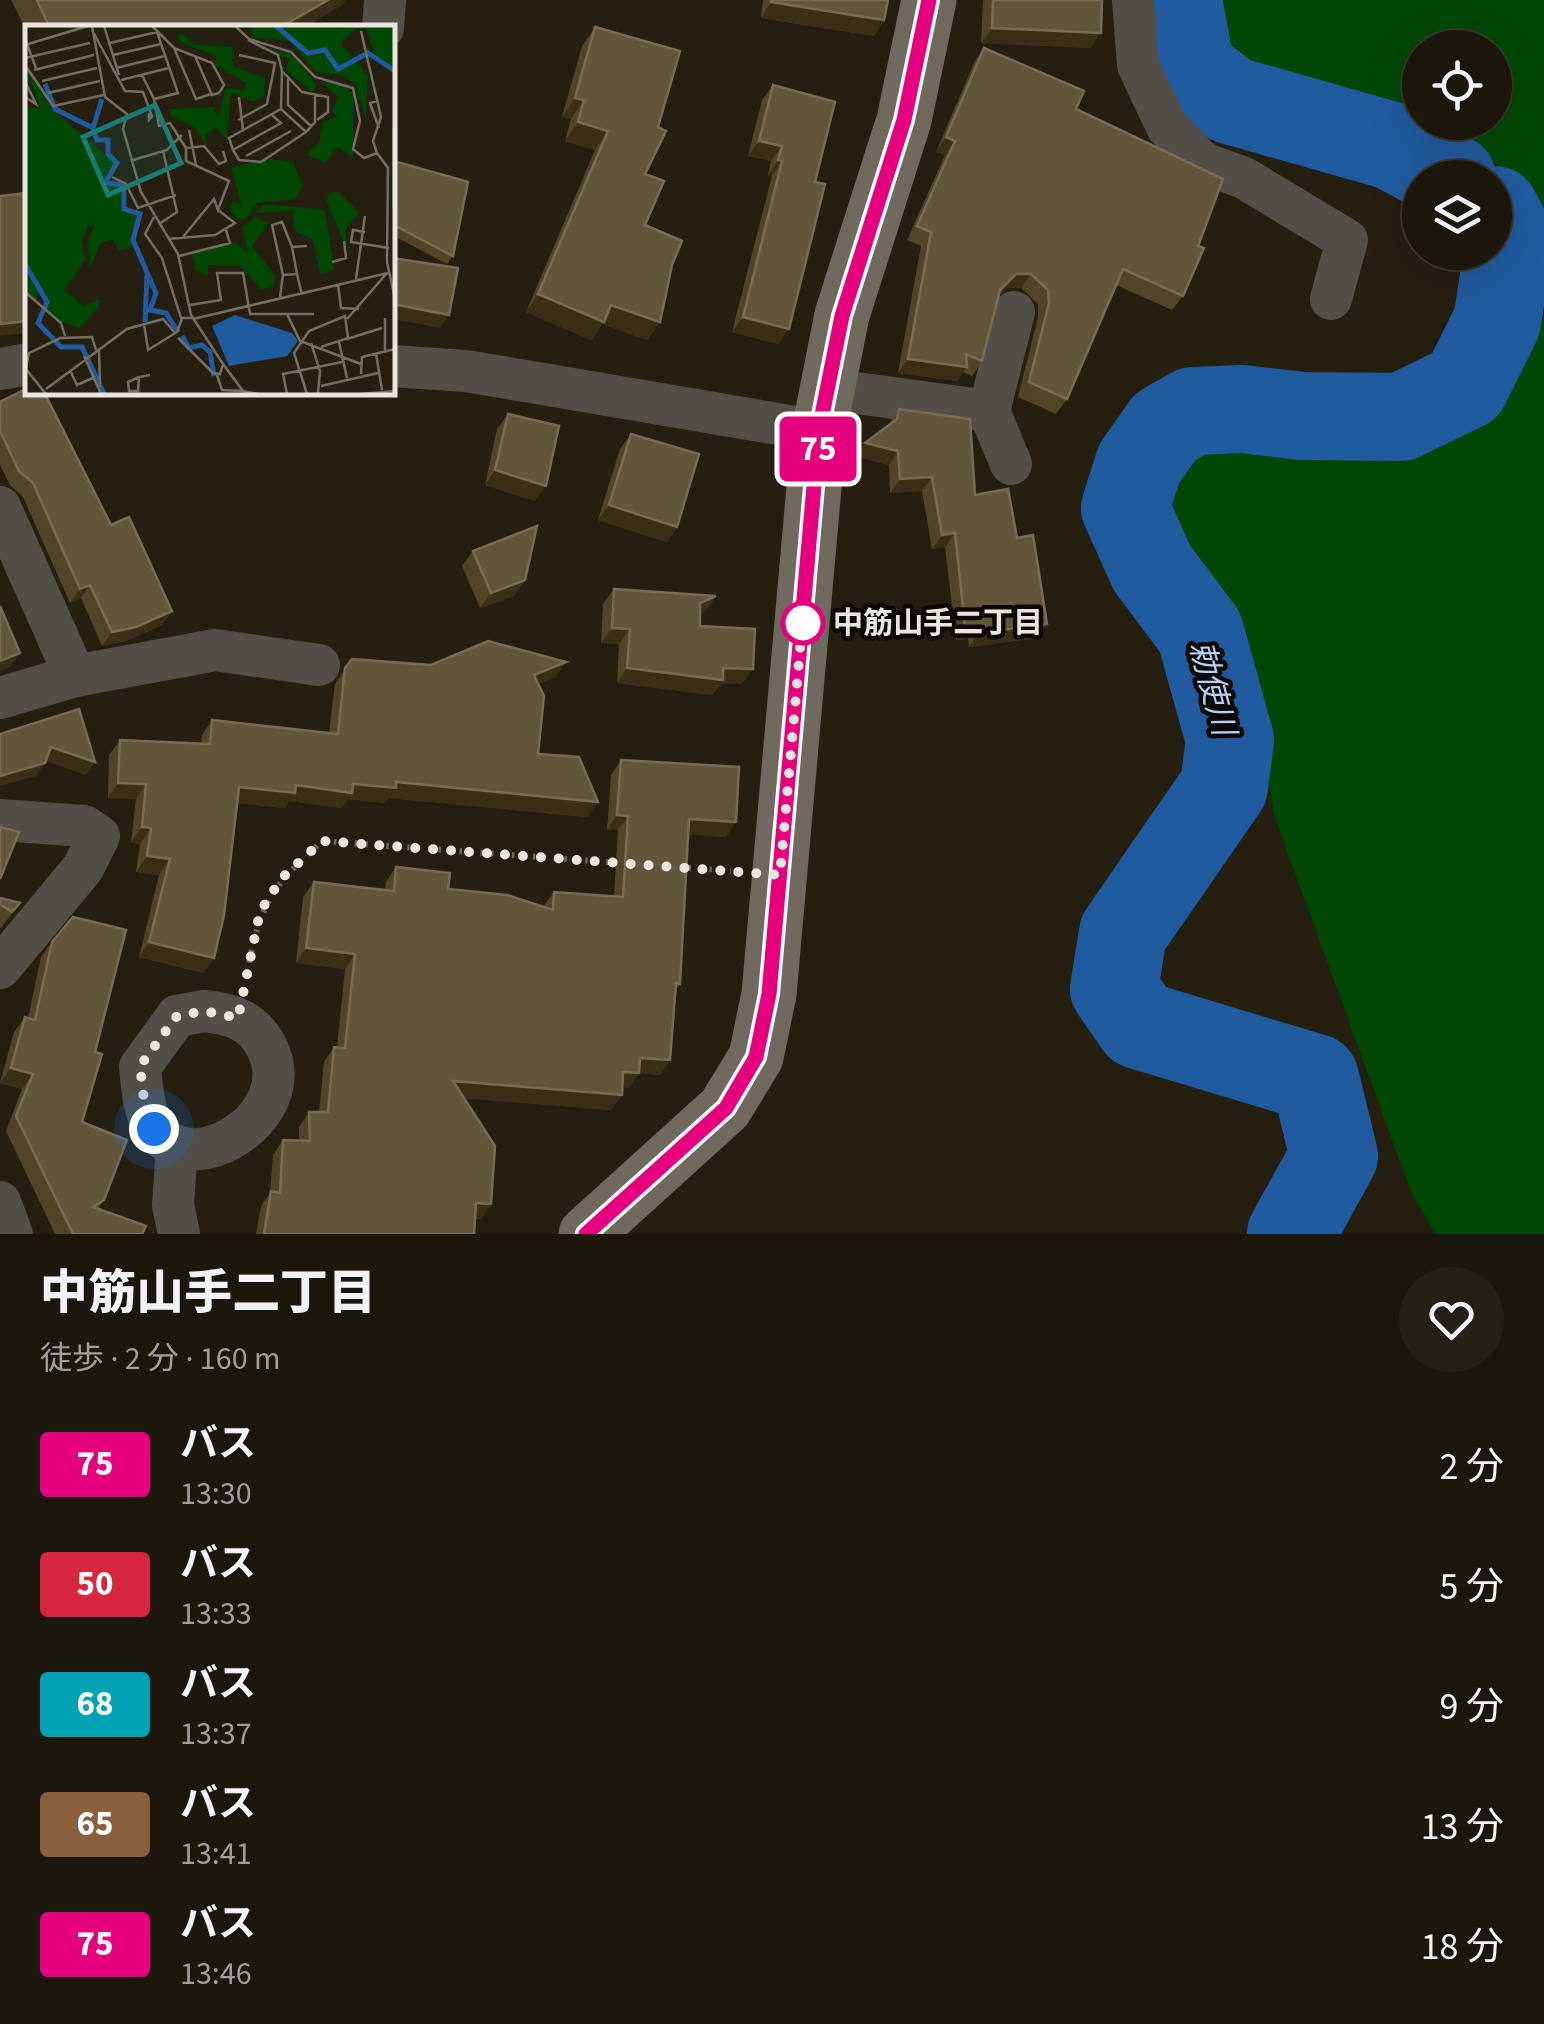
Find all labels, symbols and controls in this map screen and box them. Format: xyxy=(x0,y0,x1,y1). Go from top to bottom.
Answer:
inset map xyxy=(25,25,395,395)
map controls xyxy=(1402,30,1512,270)
button: locate xyxy=(1402,30,1512,140)
button: layers xyxy=(1402,160,1512,270)
line badge: 75 xyxy=(773,416,863,482)
text: 75 xyxy=(800,424,836,474)
marker: 中筋山手二丁目 xyxy=(782,602,824,644)
place label: 中筋山手二丁目 xyxy=(833,602,1043,645)
water label: 勅使川 xyxy=(1177,636,1247,743)
your location xyxy=(129,1104,179,1154)
text: 中筋山手二丁目 xyxy=(40,1260,376,1328)
button: heart xyxy=(1399,1267,1504,1372)
text: 徒歩 · 2 分 · 160 m xyxy=(40,1336,280,1382)
text: バス xyxy=(180,1417,256,1471)
text: 75 xyxy=(77,1439,113,1489)
text: 2 分 xyxy=(1440,1440,1504,1494)
text: 13:30 xyxy=(180,1471,252,1517)
text: バス xyxy=(180,1537,256,1591)
text: 50 xyxy=(77,1559,113,1609)
text: 5 分 xyxy=(1440,1560,1504,1614)
text: 13:33 xyxy=(180,1591,252,1637)
text: バス xyxy=(180,1657,256,1711)
text: 68 xyxy=(77,1679,113,1729)
text: 9 分 xyxy=(1440,1680,1504,1734)
text: 13:37 xyxy=(180,1711,252,1757)
text: バス xyxy=(180,1777,256,1831)
text: 65 xyxy=(77,1799,113,1849)
text: 13 分 xyxy=(1421,1800,1504,1854)
text: 13:41 xyxy=(180,1831,252,1877)
text: バス xyxy=(180,1897,256,1951)
text: 75 xyxy=(77,1919,113,1969)
text: 18 分 xyxy=(1421,1920,1504,1974)
text: 13:46 xyxy=(180,1951,252,1997)

